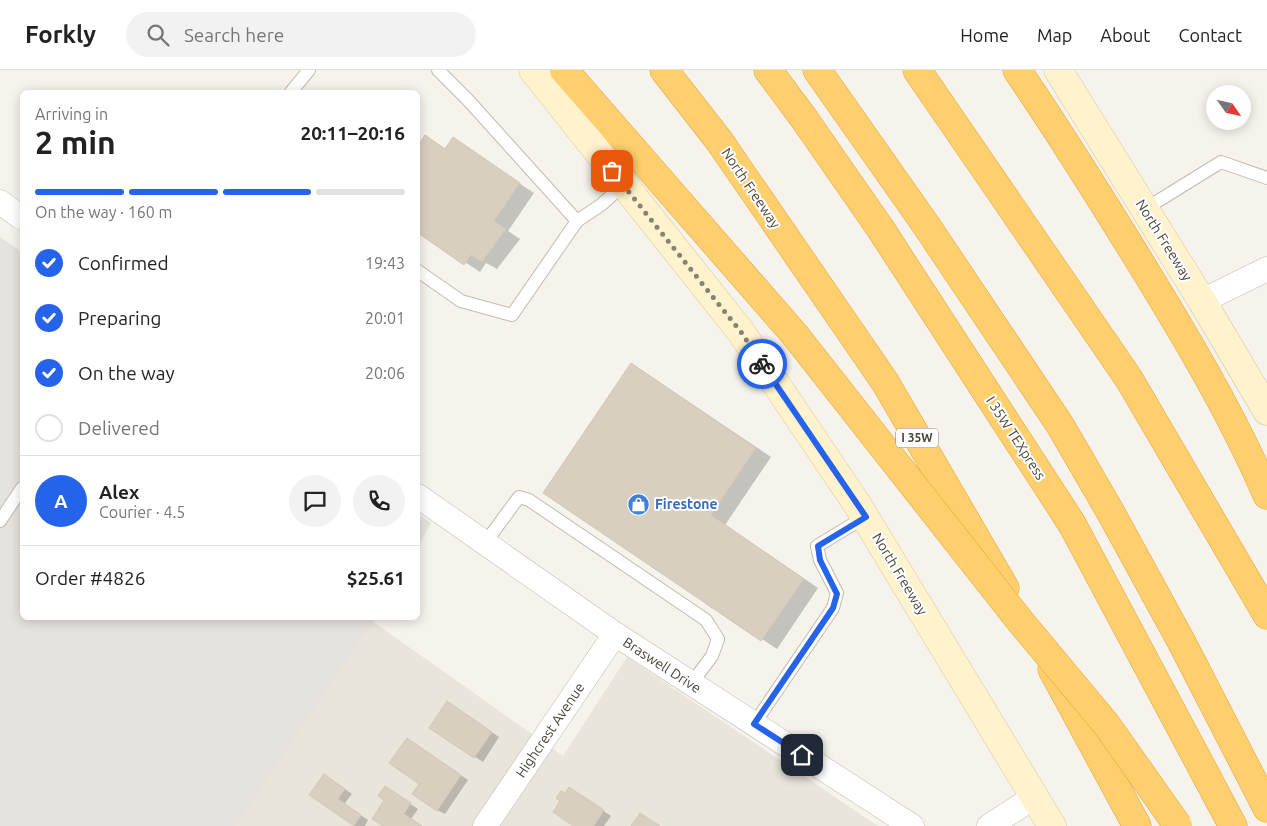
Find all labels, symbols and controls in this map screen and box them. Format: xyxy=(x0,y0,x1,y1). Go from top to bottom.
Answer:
search box xyxy=(126,12,476,57)
text: Forkly xyxy=(25,21,96,48)
icon: search xyxy=(144,21,172,49)
text: Search here xyxy=(184,24,284,46)
text: Home xyxy=(960,25,1009,45)
text: Map xyxy=(1037,25,1072,45)
text: About xyxy=(1100,25,1150,45)
text: Contact xyxy=(1178,25,1242,45)
north arrow xyxy=(1206,85,1251,130)
map controls xyxy=(1206,85,1251,130)
text: Arriving in xyxy=(35,105,108,123)
text: 20:11–20:16 xyxy=(300,122,405,144)
text: 2 min xyxy=(35,124,116,160)
street label: North Freeway xyxy=(718,145,784,231)
pin xyxy=(591,150,633,192)
icon: bag xyxy=(598,157,626,185)
street label: North Freeway xyxy=(1133,196,1196,284)
text: On the way · 160 m xyxy=(35,203,172,221)
icon: check xyxy=(35,249,63,277)
text: Confirmed xyxy=(78,252,169,274)
text: 19:43 xyxy=(365,254,405,272)
icon: check xyxy=(35,304,63,332)
text: Preparing xyxy=(78,307,162,329)
text: 20:01 xyxy=(365,309,405,327)
courier xyxy=(737,339,787,389)
icon: bike xyxy=(748,350,776,378)
icon: check xyxy=(35,359,63,387)
text: On the way xyxy=(78,362,175,384)
text: 20:06 xyxy=(365,364,405,382)
street label: I 35W TEXpress xyxy=(983,393,1049,483)
text: Delivered xyxy=(78,417,160,439)
road number: I 35W xyxy=(896,428,938,448)
button: chat xyxy=(289,475,341,527)
button: phone xyxy=(353,475,405,527)
text: Alex xyxy=(99,481,139,503)
text: A xyxy=(54,490,68,512)
shop icon: Firestone xyxy=(627,492,651,516)
place label: Firestone xyxy=(655,496,718,512)
text: Courier · 4.5 xyxy=(99,503,185,521)
street label: North Freeway xyxy=(869,530,931,618)
text: Order #4826 xyxy=(35,567,145,589)
text: $25.61 xyxy=(347,567,405,589)
street label: Braswell Drive xyxy=(620,634,704,696)
street label: Highcrest Avenue xyxy=(512,680,588,780)
pin xyxy=(781,734,823,776)
icon: home xyxy=(788,741,816,769)

